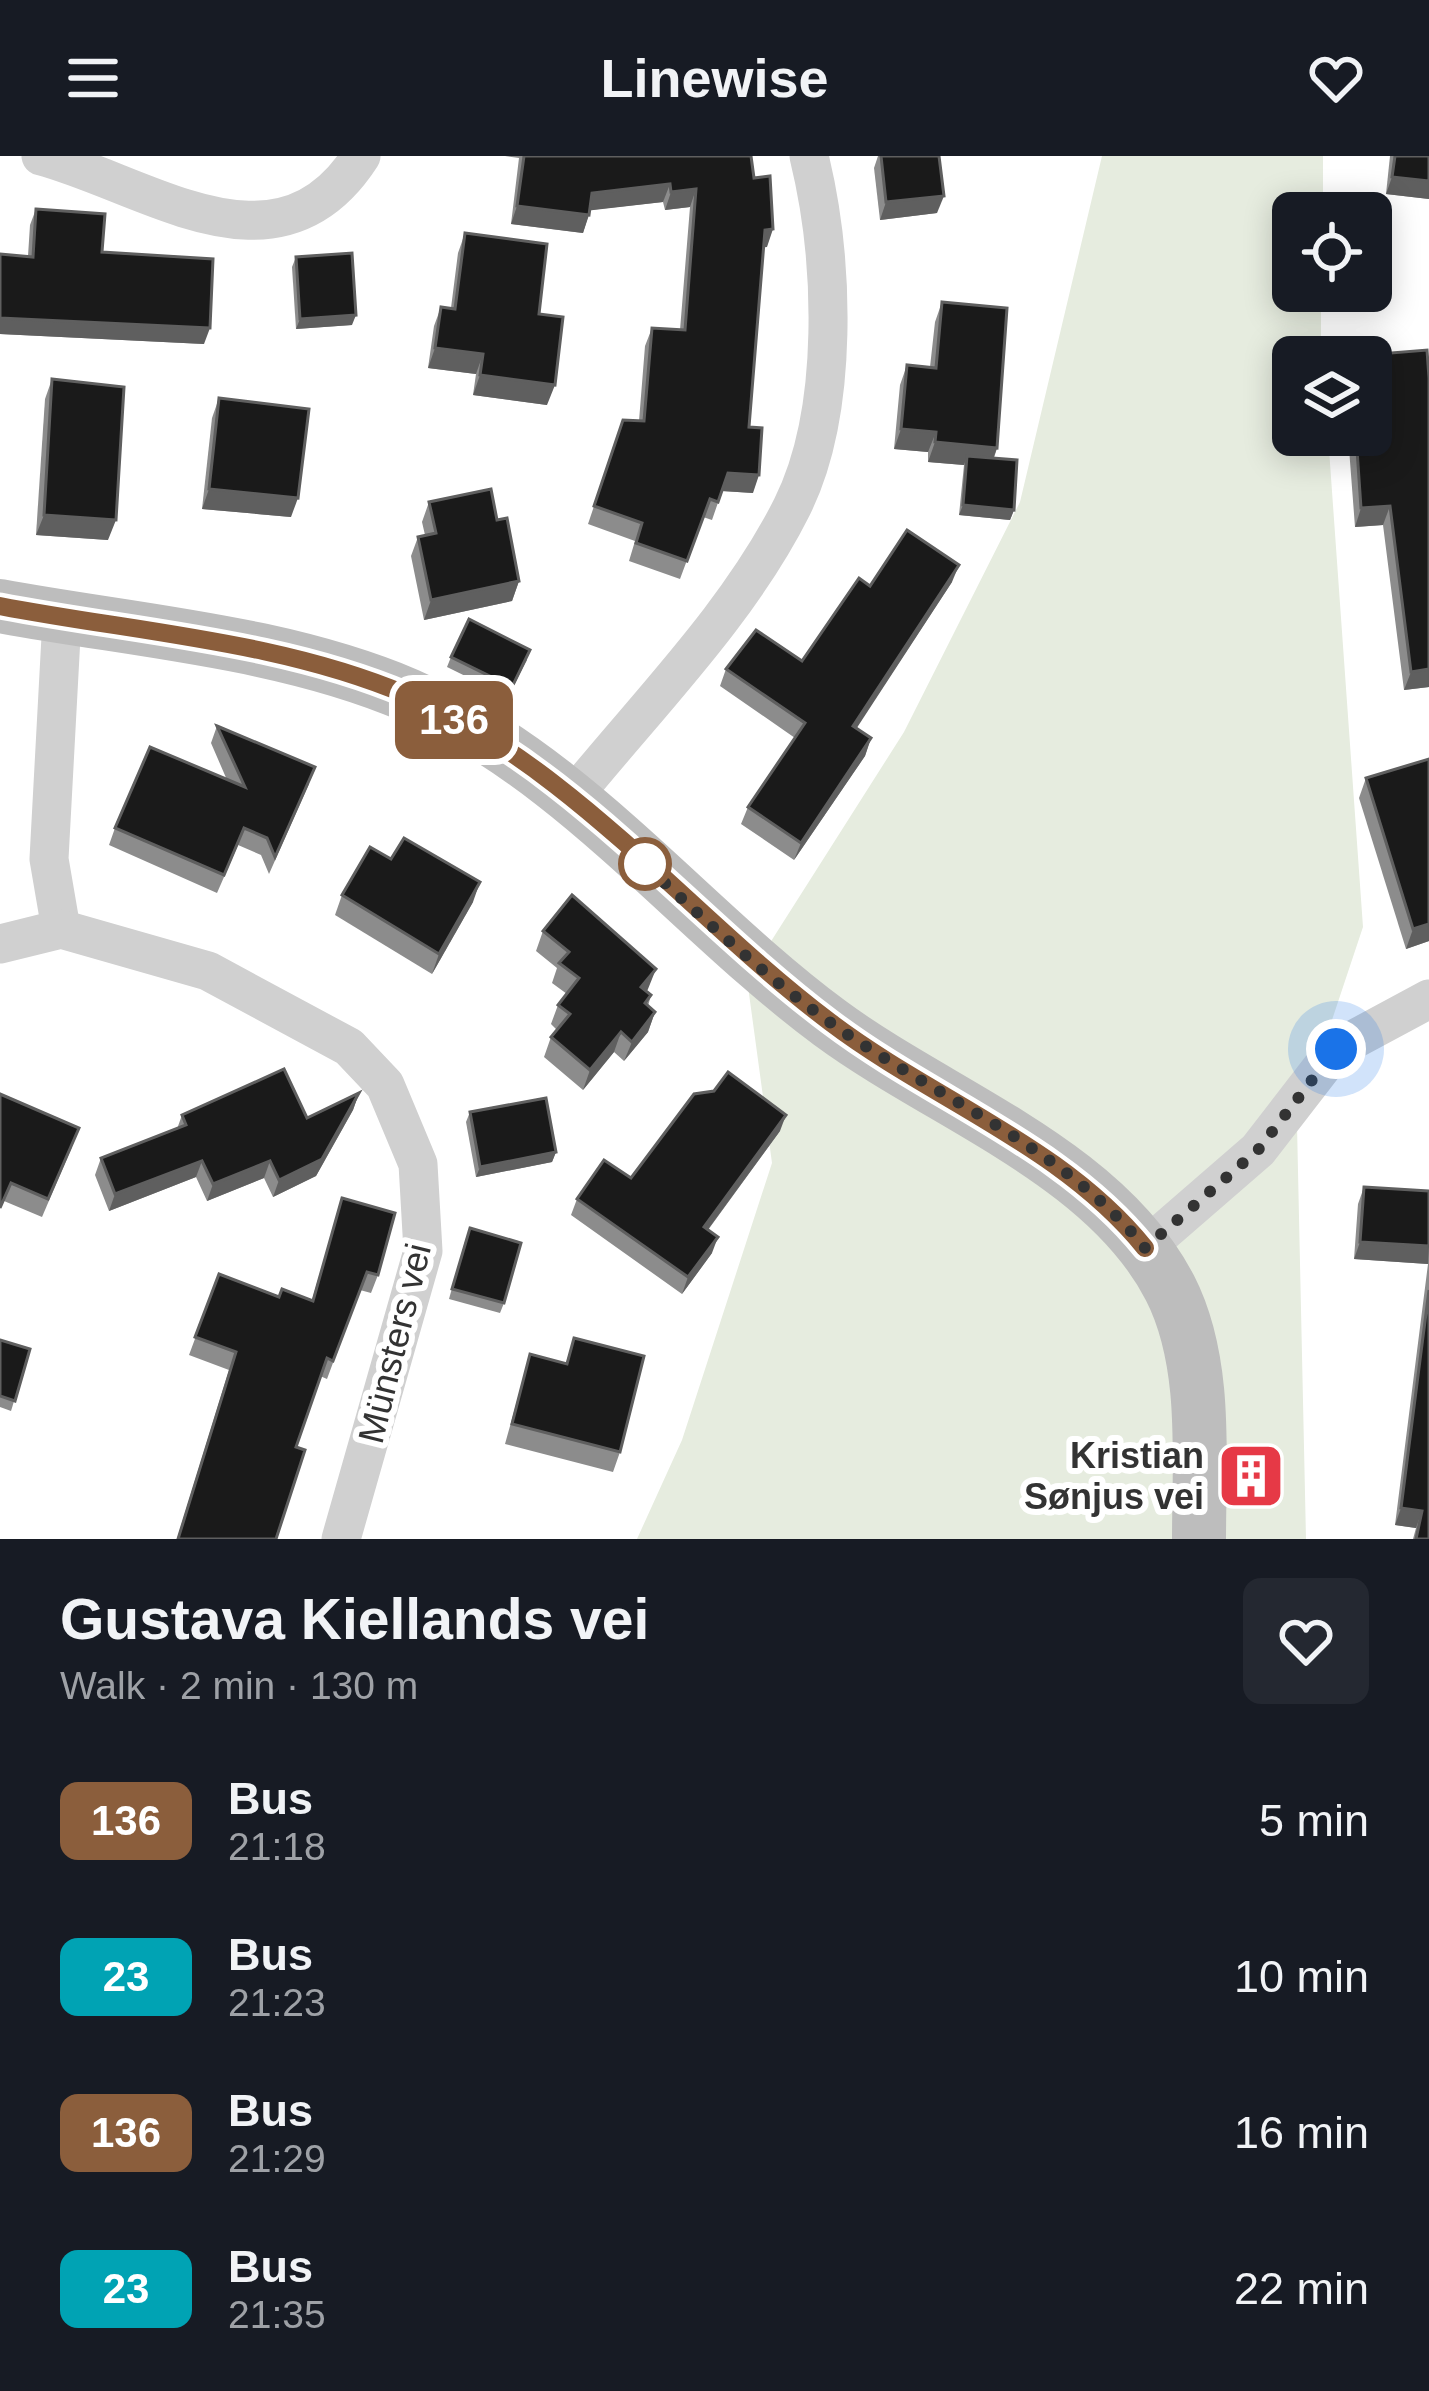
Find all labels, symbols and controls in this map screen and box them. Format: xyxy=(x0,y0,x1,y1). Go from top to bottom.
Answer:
icon: menu xyxy=(60,45,126,111)
icon: heart xyxy=(1303,45,1369,111)
text: Linewise xyxy=(600,48,829,108)
map controls xyxy=(1272,192,1392,456)
button: locate xyxy=(1272,192,1392,312)
button: layers xyxy=(1272,336,1392,456)
line badge: 136 xyxy=(385,681,523,759)
text: 136 xyxy=(419,696,489,743)
unlabelled marker xyxy=(620,839,670,889)
your location xyxy=(1306,1019,1366,1079)
street label: Münsters vei xyxy=(350,1239,439,1447)
place label: Kristian Sønjus vei xyxy=(1024,1435,1204,1517)
building icon: Kristian Sønjus vei xyxy=(1216,1441,1286,1511)
button: heart xyxy=(1243,1578,1369,1704)
text: Gustava Kiellands vei xyxy=(60,1587,649,1651)
text: Walk · 2 min · 130 m xyxy=(60,1664,418,1707)
text: Bus xyxy=(228,1773,313,1824)
text: 5 min xyxy=(1259,1795,1369,1846)
text: 136 xyxy=(91,1797,161,1844)
text: 21:18 xyxy=(228,1825,326,1868)
text: Bus xyxy=(228,1929,313,1980)
text: 10 min xyxy=(1234,1951,1369,2002)
text: 23 xyxy=(103,1953,149,2000)
text: 21:23 xyxy=(228,1981,326,2024)
text: Bus xyxy=(228,2085,313,2136)
text: 16 min xyxy=(1234,2107,1369,2158)
text: 136 xyxy=(91,2109,161,2156)
text: 21:29 xyxy=(228,2137,326,2180)
text: Bus xyxy=(228,2241,313,2292)
text: 22 min xyxy=(1234,2263,1369,2314)
text: 23 xyxy=(103,2265,149,2312)
text: 21:35 xyxy=(228,2293,326,2336)

